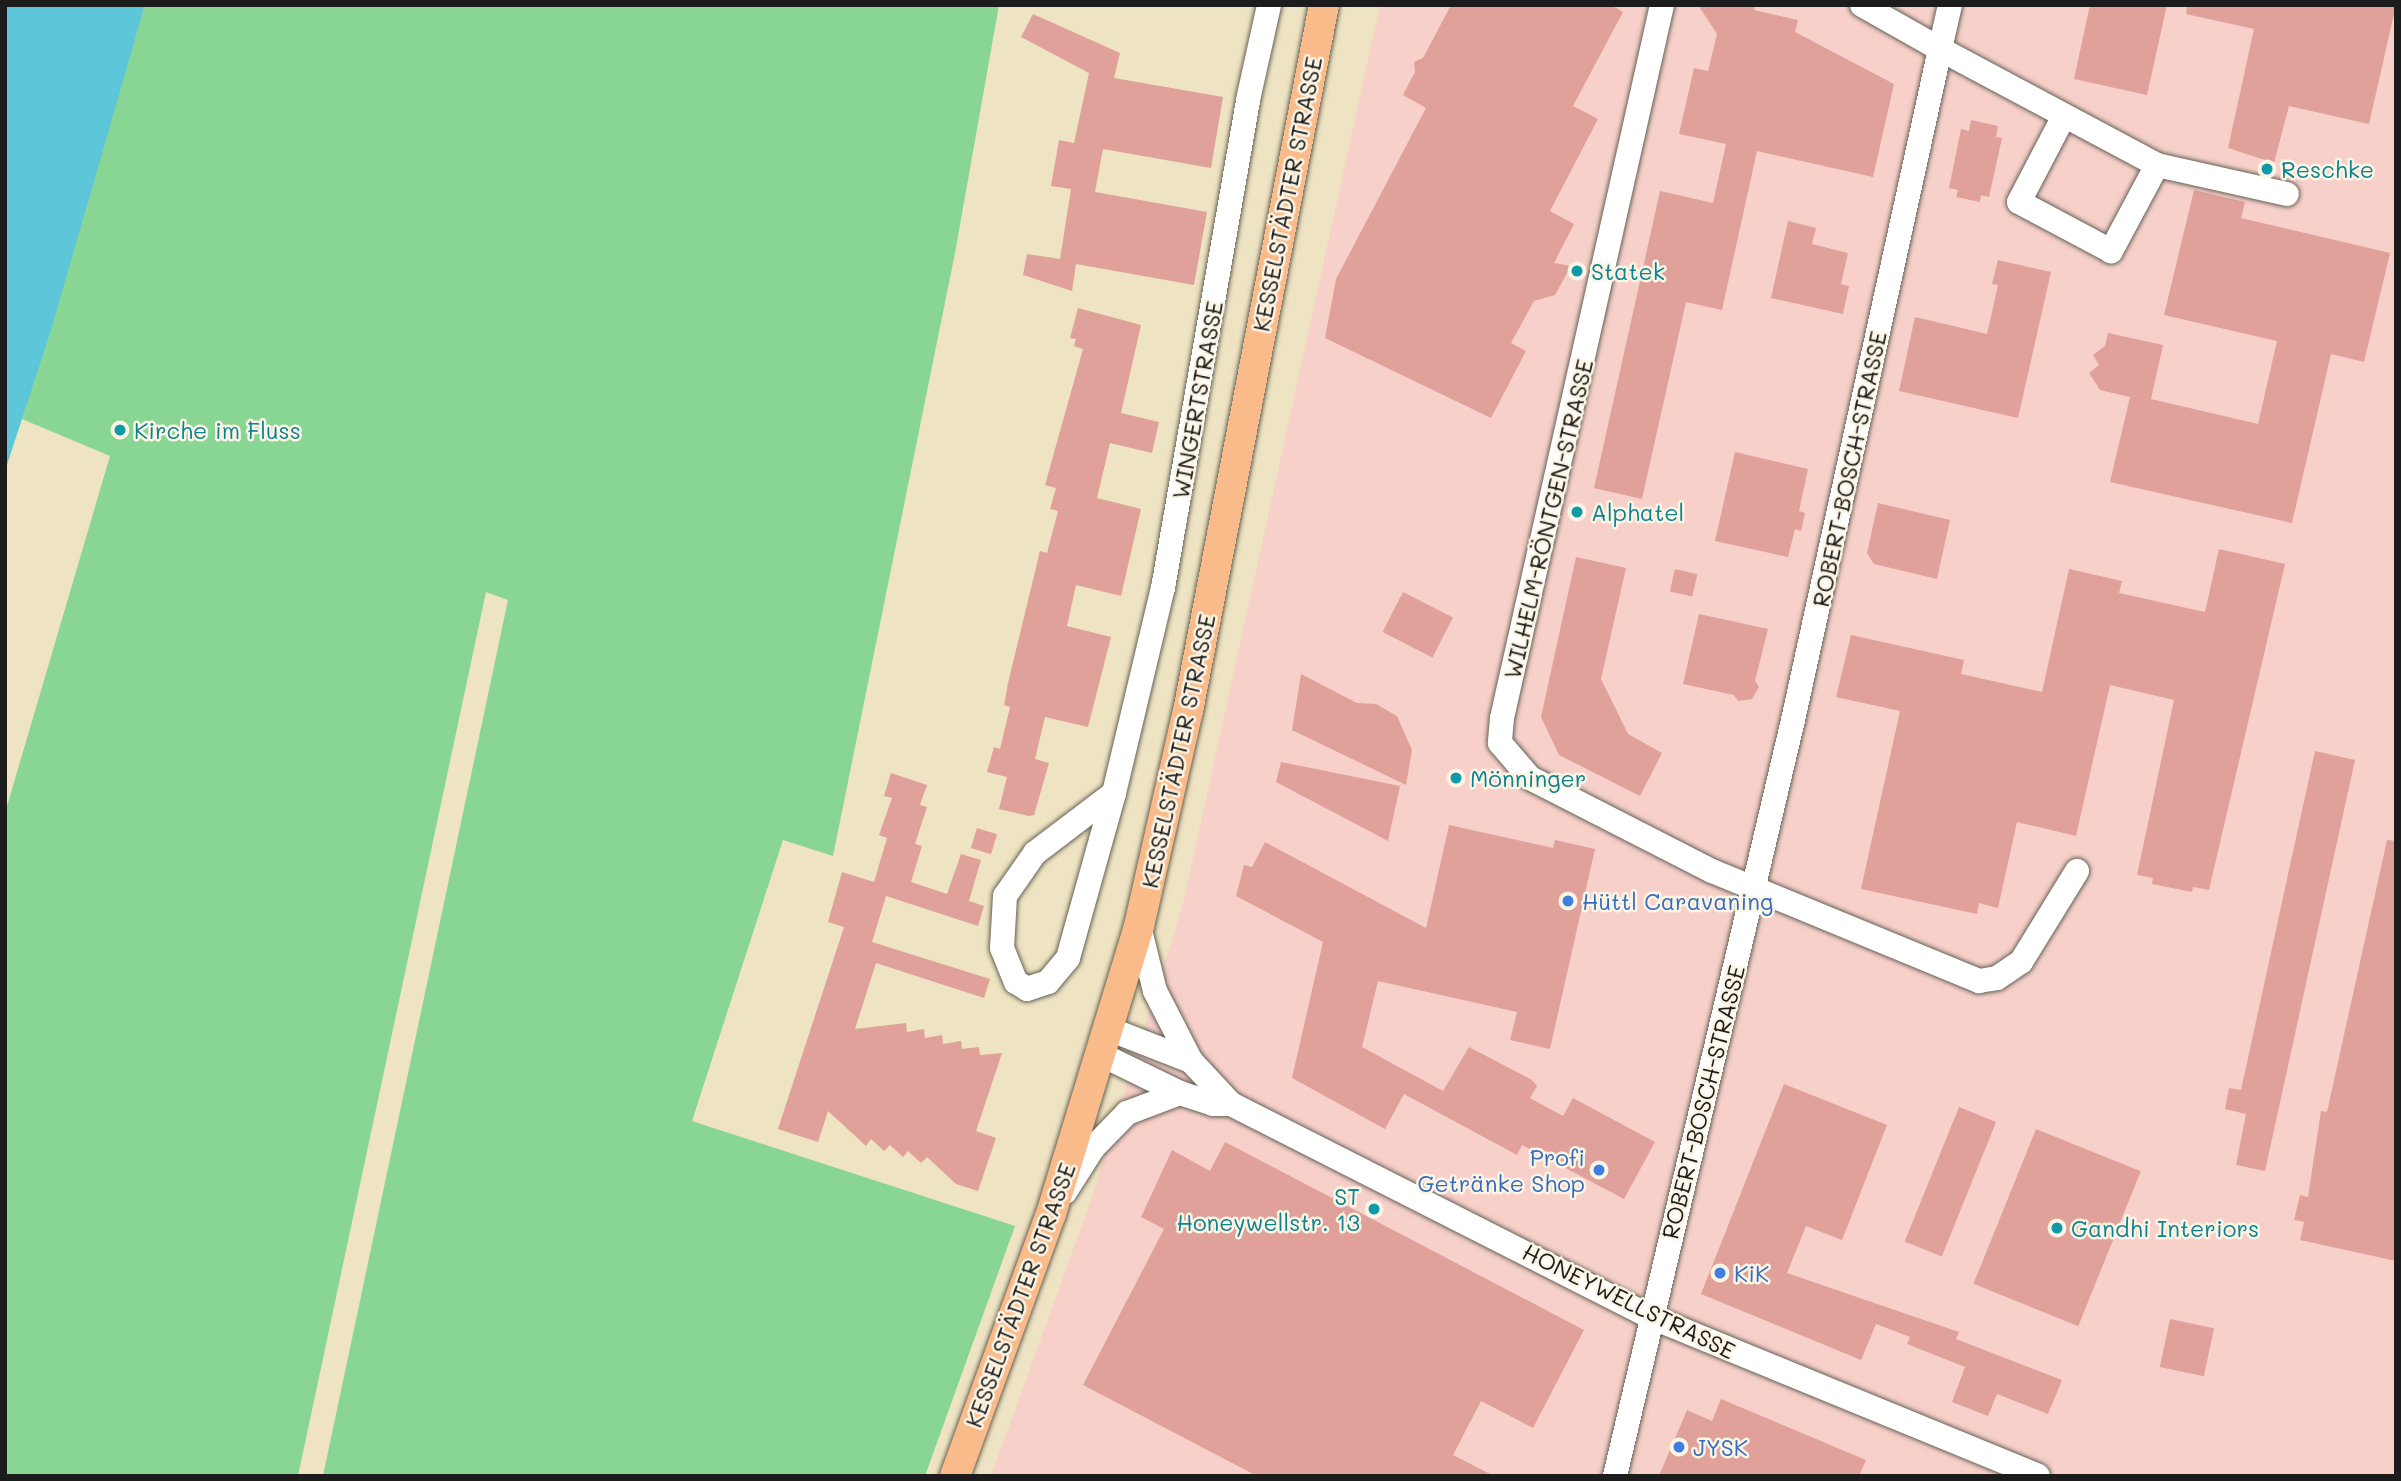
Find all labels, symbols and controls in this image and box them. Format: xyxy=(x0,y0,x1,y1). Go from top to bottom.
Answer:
street label: KESSELSTÄDTER STRASSE xyxy=(1247,54,1327,334)
place label: Reschke xyxy=(2281,155,2374,183)
marker: Reschke xyxy=(2259,161,2275,177)
place label: Statek xyxy=(1591,257,1665,285)
marker: Statek xyxy=(1569,263,1585,279)
street label: WINGERTSTRASSE xyxy=(1166,299,1228,501)
street label: ROBERT-BOSCH-STRASSE xyxy=(1806,329,1892,609)
street label: WILHELM-RÖNTGEN-STRASSE xyxy=(1498,356,1598,682)
place label: Kirche im Fluss xyxy=(134,416,301,444)
marker: Kirche im Fluss xyxy=(112,422,128,438)
place label: Alphatel xyxy=(1591,498,1684,526)
marker: Alphatel xyxy=(1569,504,1585,520)
street label: KESSELSTÄDTER STRASSE xyxy=(1135,611,1221,891)
place label: Mönninger xyxy=(1470,764,1586,792)
marker: Mönninger xyxy=(1448,770,1464,786)
place label: Hüttl Caravaning xyxy=(1582,887,1773,915)
marker: Hüttl Caravaning xyxy=(1560,893,1576,909)
street label: ROBERT-BOSCH-STRASSE xyxy=(1656,962,1750,1242)
place label: Profi Getränke Shop xyxy=(1417,1143,1585,1197)
street label: KESSELSTÄDTER STRASSE xyxy=(959,1159,1081,1431)
marker: Profi Getränke Shop xyxy=(1591,1162,1607,1178)
place label: ST Honeywellstr. 13 xyxy=(1177,1182,1360,1236)
marker: ST Honeywellstr. 13 xyxy=(1366,1201,1382,1217)
place label: Gandhi Interiors xyxy=(2071,1214,2259,1242)
marker: Gandhi Interiors xyxy=(2049,1220,2065,1236)
street label: HONEYWELLSTRASSE xyxy=(1518,1238,1740,1364)
place label: KiK xyxy=(1734,1259,1769,1287)
marker: KiK xyxy=(1712,1265,1728,1281)
place label: JYSK xyxy=(1693,1433,1748,1461)
marker: JYSK xyxy=(1671,1439,1687,1455)

